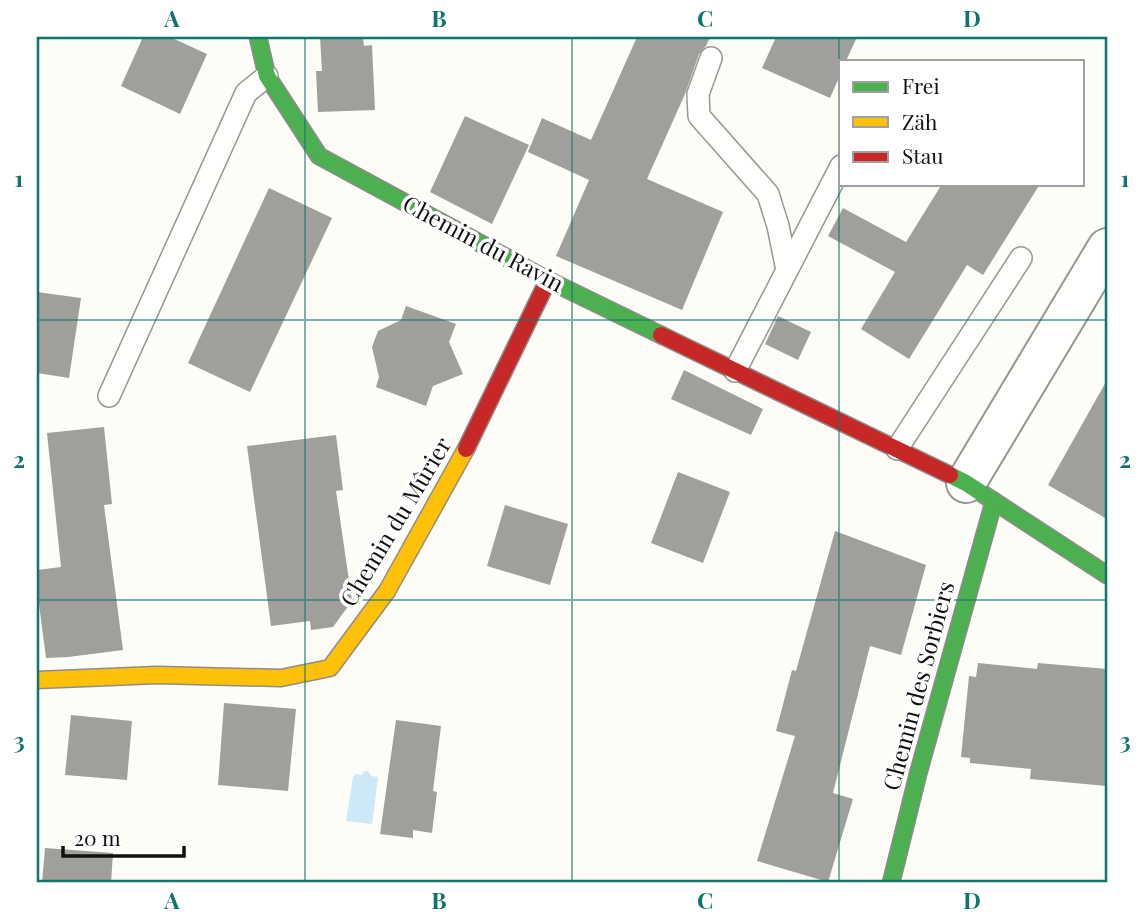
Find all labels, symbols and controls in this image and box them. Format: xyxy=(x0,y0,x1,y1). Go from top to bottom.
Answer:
text: A xyxy=(163,2,180,33)
text: B xyxy=(431,2,447,33)
text: C xyxy=(697,2,713,33)
text: D xyxy=(963,2,981,33)
legend xyxy=(839,60,1084,186)
text: Frei xyxy=(902,71,940,99)
text: Zäh xyxy=(902,107,938,135)
text: Stau xyxy=(902,141,943,169)
text: 1 xyxy=(15,162,24,193)
text: 1 xyxy=(1121,162,1130,193)
street label: Chemin du Ravin xyxy=(398,187,570,298)
street label: Chemin du Mûrier xyxy=(332,431,457,612)
text: 2 xyxy=(13,443,25,474)
text: 2 xyxy=(1119,443,1131,474)
street label: Chemin des Sorbiers xyxy=(875,578,960,794)
text: 3 xyxy=(13,724,25,755)
text: 3 xyxy=(1119,724,1131,755)
scale bar xyxy=(63,815,184,859)
text: 20 m xyxy=(74,823,121,851)
text: A xyxy=(163,884,180,915)
text: B xyxy=(431,884,447,915)
text: C xyxy=(697,884,713,915)
text: D xyxy=(963,884,981,915)

